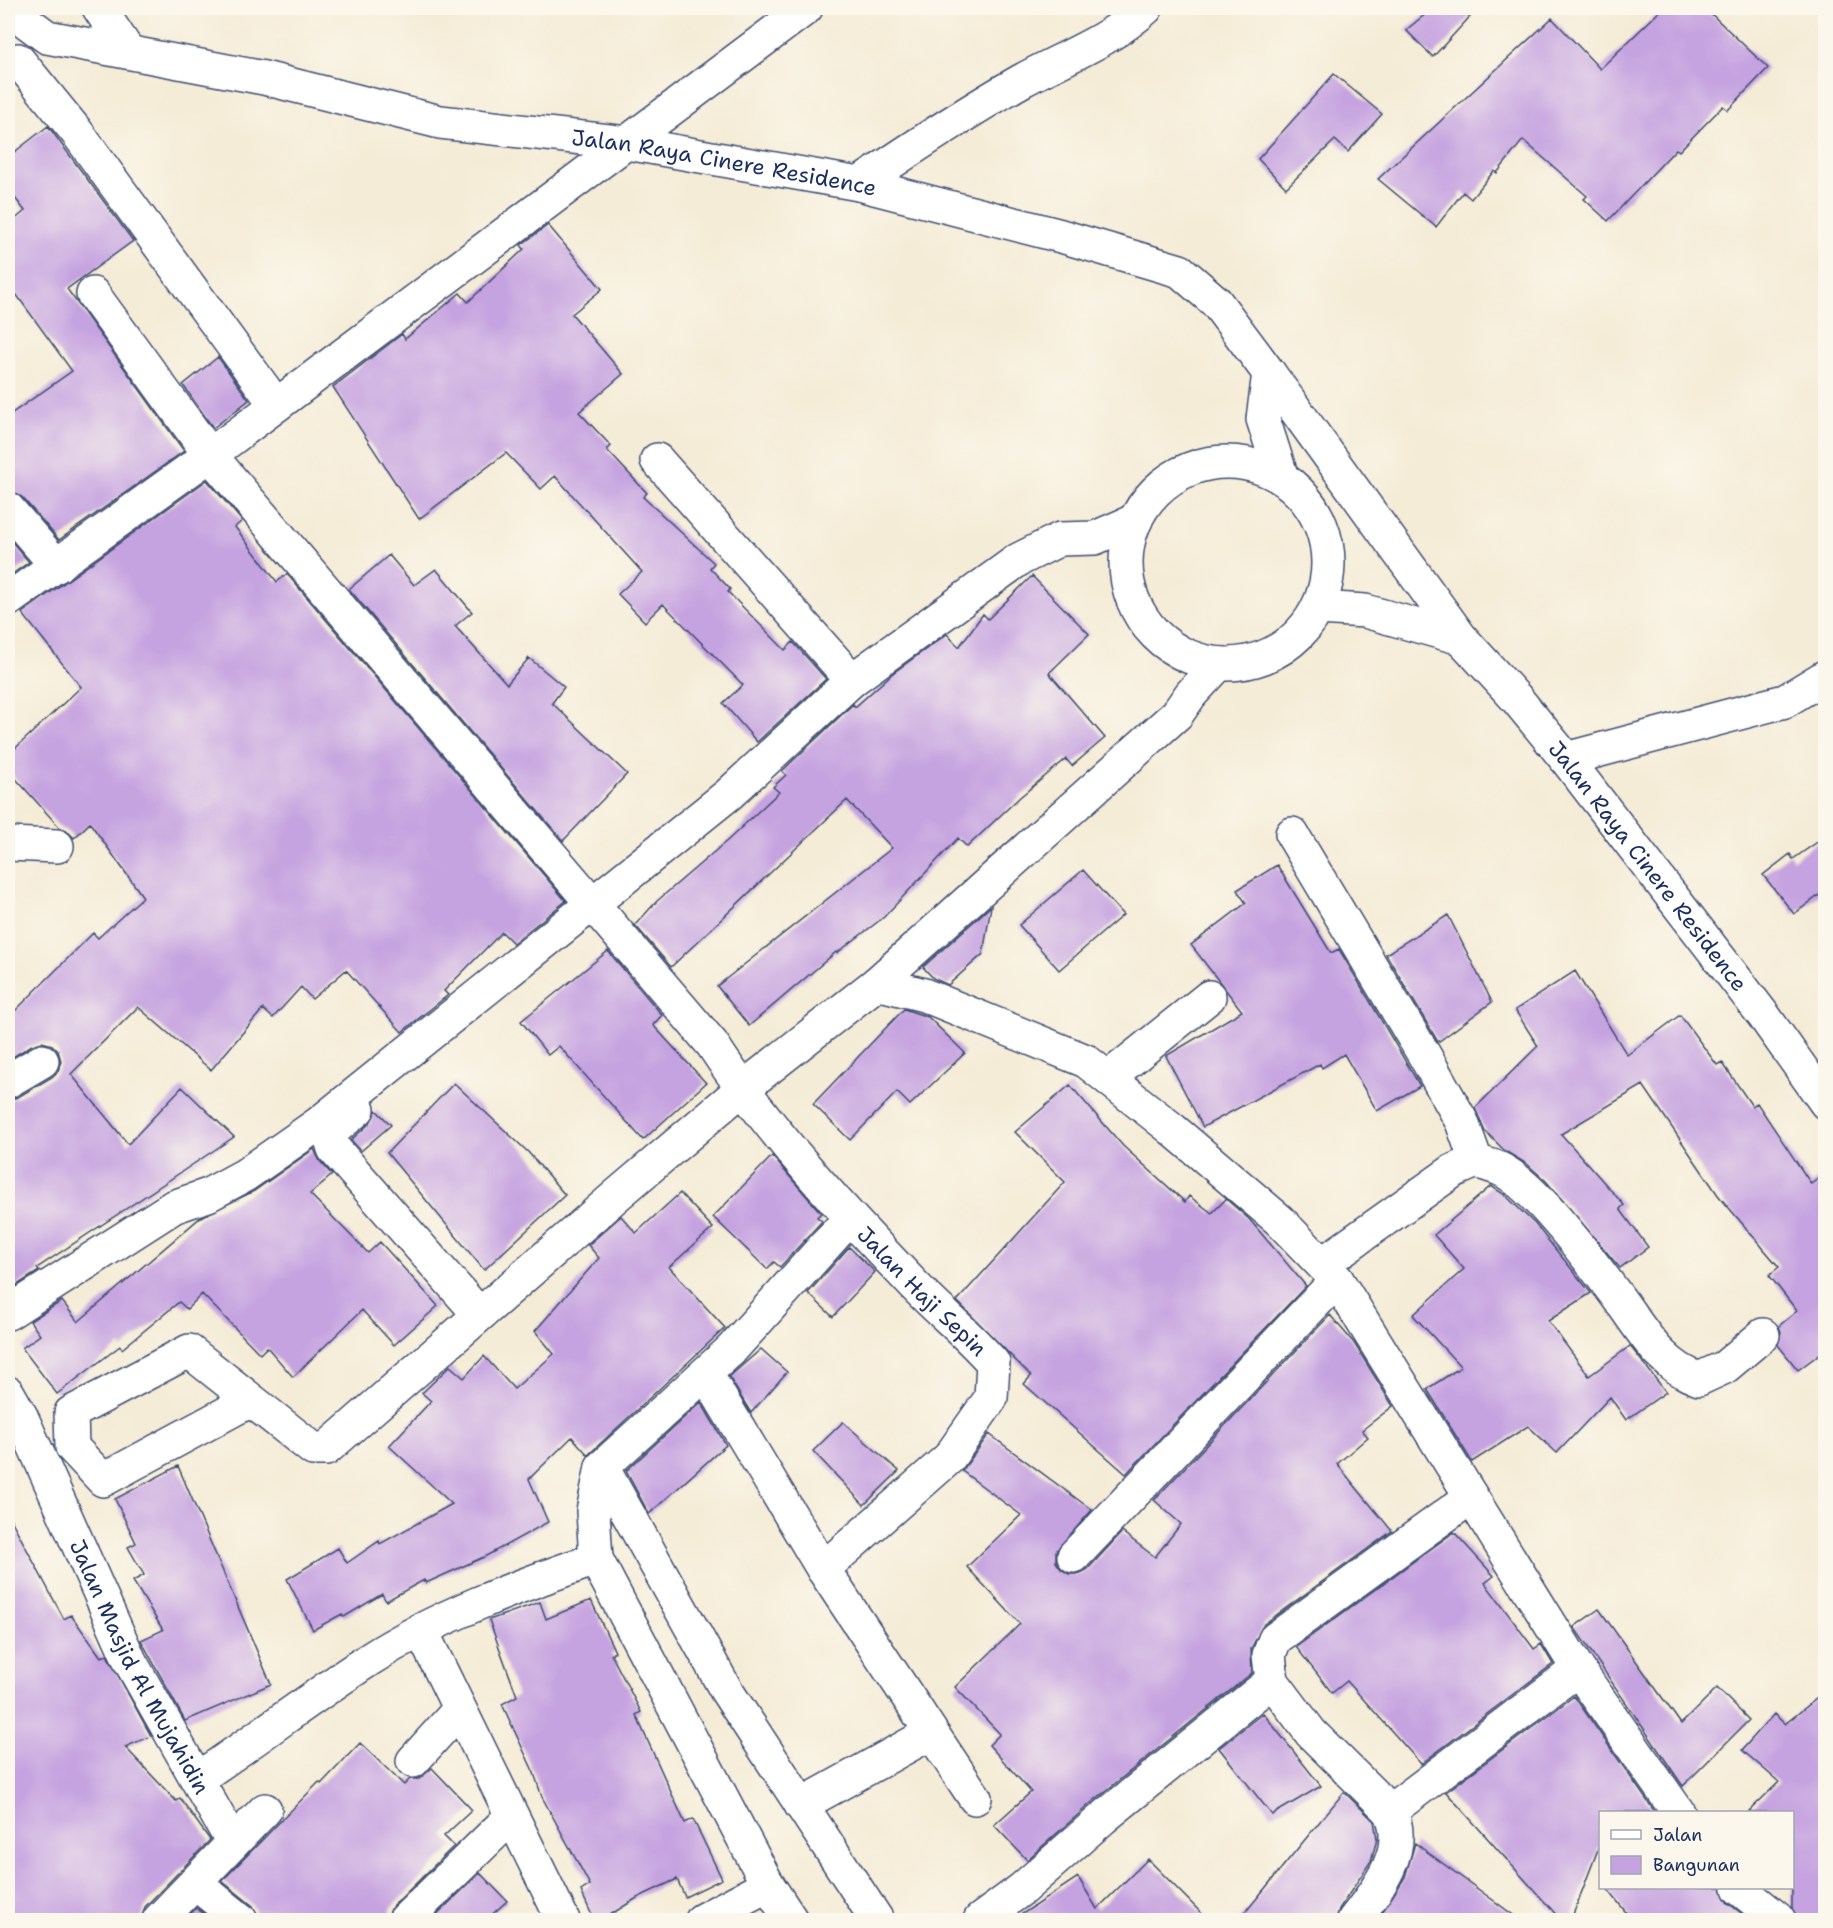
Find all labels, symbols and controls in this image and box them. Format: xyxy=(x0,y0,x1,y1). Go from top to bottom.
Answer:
street label: Jalan Raya Cinere Residence xyxy=(570,123,880,203)
street label: Jalan Raya Cinere Residence xyxy=(1542,735,1754,997)
street label: Jalan Haji Sepin xyxy=(851,1220,993,1362)
street label: Jalan Masjid Al Mujahidin xyxy=(63,1535,216,1799)
legend xyxy=(1599,1811,1794,1889)
text: Jalan xyxy=(1653,1823,1702,1847)
text: Bangunan xyxy=(1653,1853,1740,1877)

